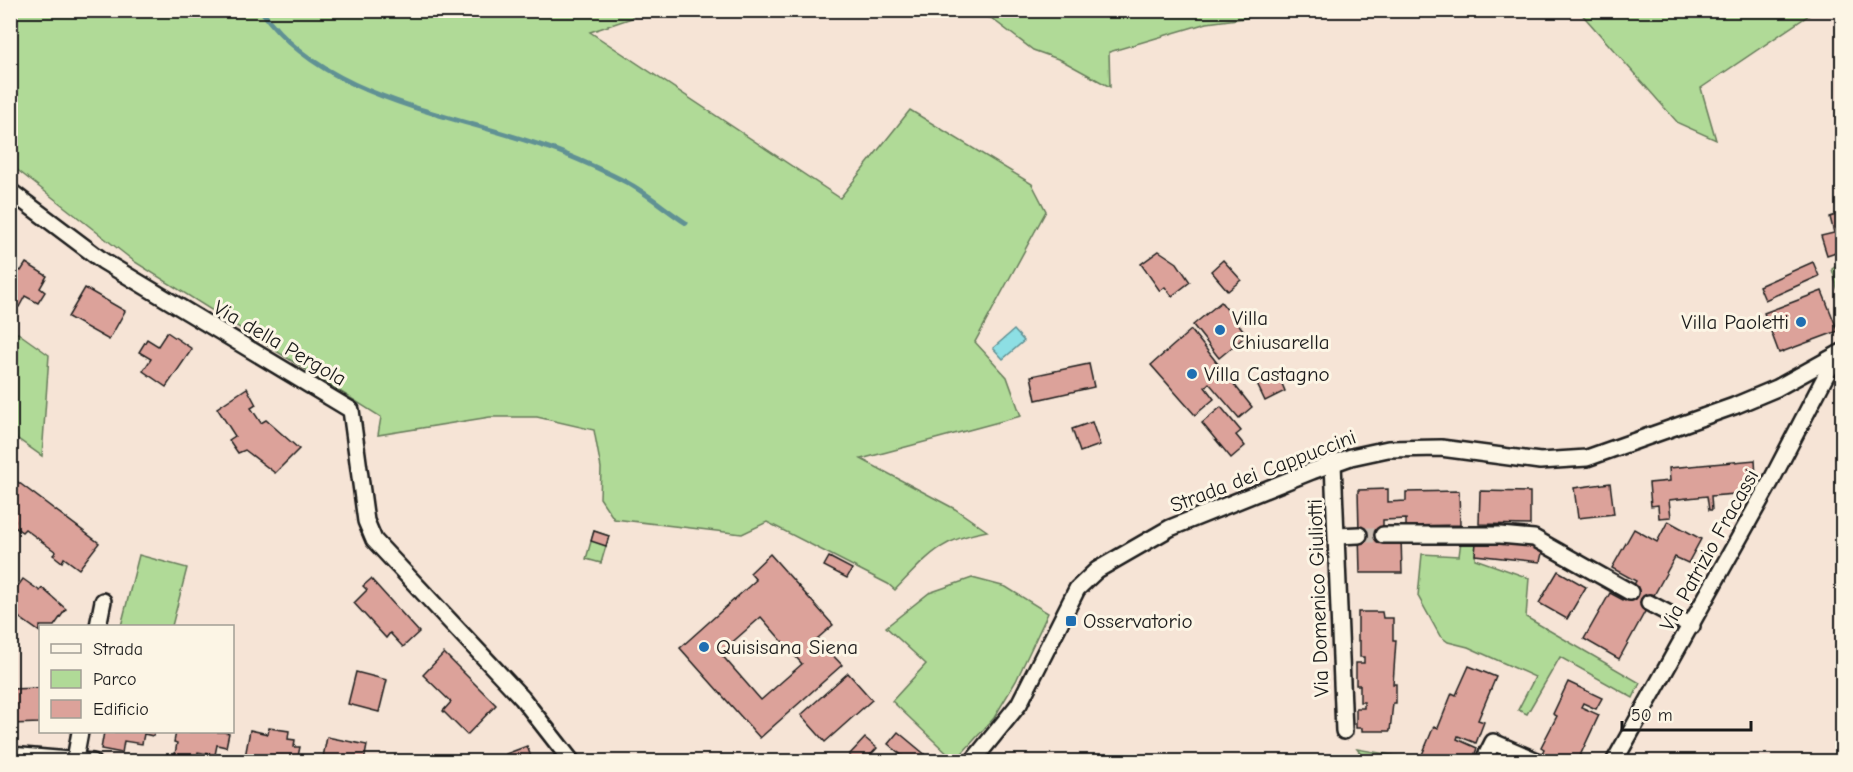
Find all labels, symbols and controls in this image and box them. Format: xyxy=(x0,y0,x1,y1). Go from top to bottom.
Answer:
street label: Via della Pergola xyxy=(209,295,351,391)
place label: Villa Chiusarella xyxy=(1232,306,1330,354)
place label: Villa Paoletti xyxy=(1681,310,1789,334)
marker: Villa Paoletti xyxy=(1794,315,1808,329)
marker: Villa Chiusarella xyxy=(1213,323,1227,337)
place label: Villa Castagno xyxy=(1204,362,1330,386)
marker: Villa Castagno xyxy=(1185,367,1199,381)
street label: Strada dei Cappuccini xyxy=(1167,425,1359,517)
street label: Via Patrizio Fracassi xyxy=(1655,465,1763,635)
street label: Via Domenico Giuliotti xyxy=(1303,498,1333,698)
place label: Osservatorio xyxy=(1083,609,1193,633)
marker: Osservatorio xyxy=(1064,614,1078,628)
legend xyxy=(39,625,234,733)
place label: Quisisana Siena xyxy=(716,635,858,659)
text: Strada xyxy=(93,639,143,660)
marker: Quisisana Siena xyxy=(697,640,711,654)
text: Parco xyxy=(93,669,136,690)
scale bar xyxy=(1622,694,1751,732)
text: Edificio xyxy=(93,699,149,720)
text: 50 m xyxy=(1631,705,1673,726)

